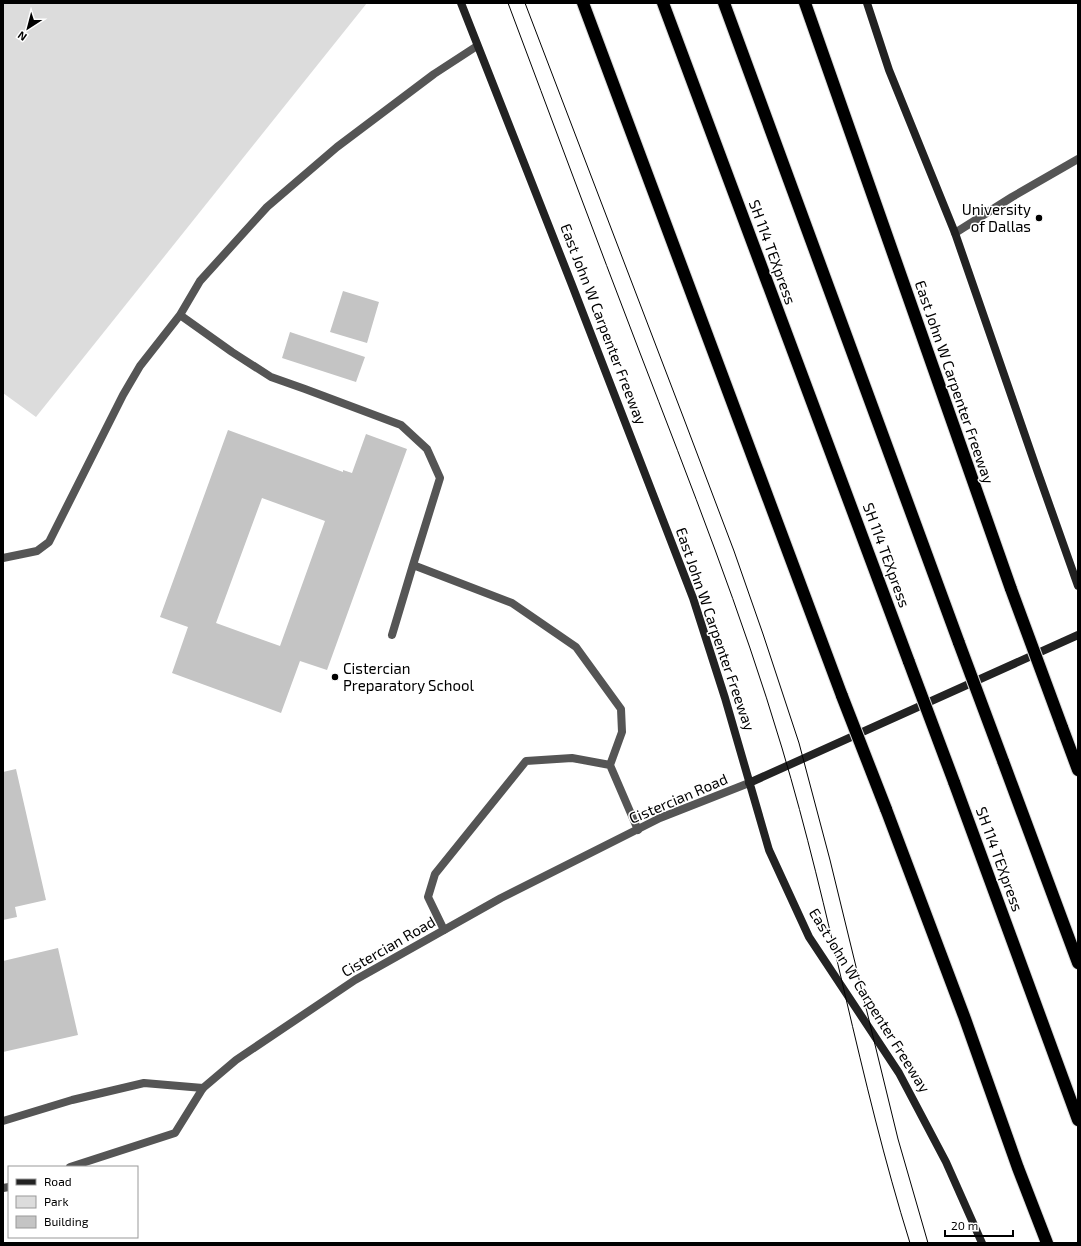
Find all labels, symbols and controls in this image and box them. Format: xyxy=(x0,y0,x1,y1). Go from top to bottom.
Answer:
north arrow xyxy=(8,8,48,48)
text: N xyxy=(15,29,29,44)
street label: SH 114 TEXpress xyxy=(746,197,800,307)
place label: University of Dallas xyxy=(962,200,1031,235)
marker: University of Dallas xyxy=(1034,213,1044,223)
street label: East John W Carpenter Freeway xyxy=(557,221,651,427)
street label: East John W Carpenter Freeway xyxy=(912,278,998,486)
street label: SH 114 TEXpress xyxy=(860,500,914,610)
street label: East John W Carpenter Freeway xyxy=(673,525,759,733)
place label: Cistercian Preparatory School xyxy=(343,659,475,694)
marker: Cistercian Preparatory School xyxy=(330,672,340,682)
street label: Cistercian Road xyxy=(626,769,730,827)
street label: SH 114 TEXpress xyxy=(973,804,1027,914)
street label: East John W Carpenter Freeway xyxy=(806,905,934,1096)
street label: Cistercian Road xyxy=(338,912,438,980)
legend xyxy=(8,1166,138,1238)
text: Road xyxy=(44,1174,72,1188)
text: Park xyxy=(44,1194,69,1208)
scale bar xyxy=(945,1212,1013,1238)
text: Building xyxy=(44,1214,89,1228)
text: 20 m xyxy=(951,1218,978,1232)

